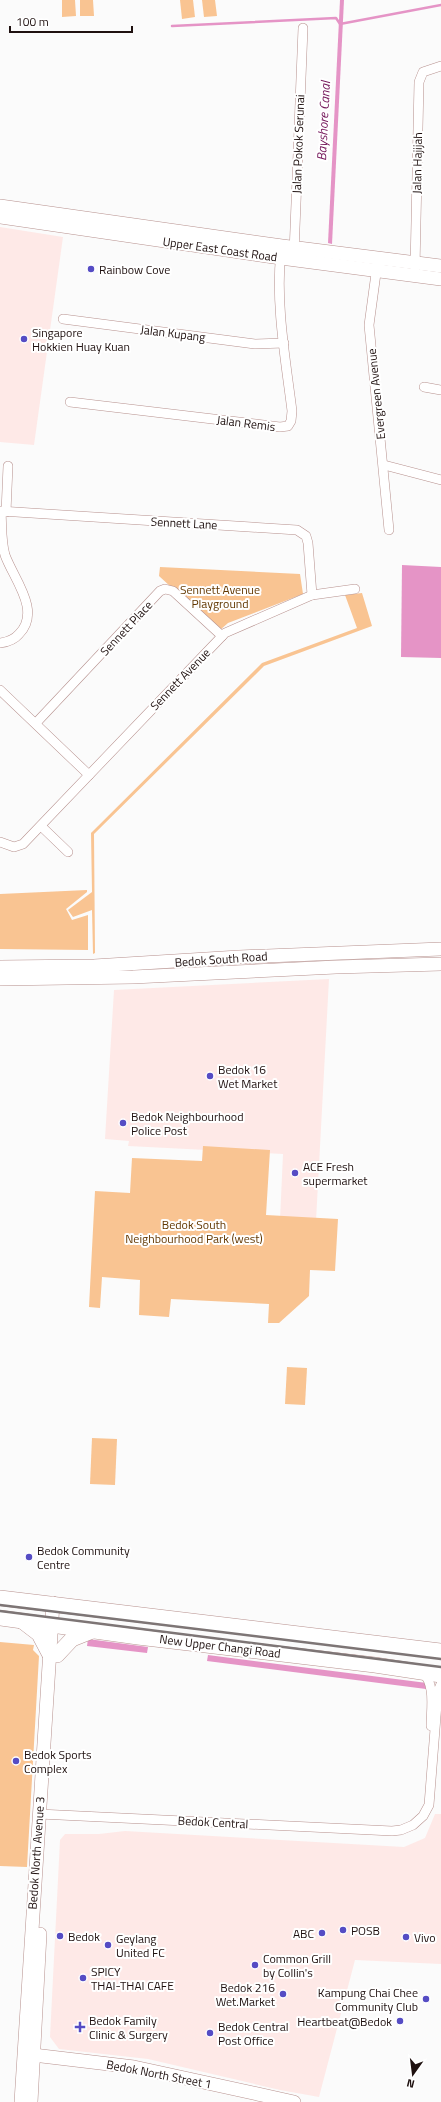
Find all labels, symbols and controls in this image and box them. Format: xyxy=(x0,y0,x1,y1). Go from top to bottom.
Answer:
scale bar xyxy=(10,8,132,34)
text: 100 m xyxy=(16,12,49,31)
water label: Bayshore Canal xyxy=(311,78,335,161)
street label: Jalan Pokok Serunai xyxy=(287,94,309,194)
street label: Jalan Hajijah xyxy=(407,132,427,194)
street label: Upper East Coast Road xyxy=(161,232,279,266)
place label: Rainbow Cove xyxy=(99,260,170,279)
marker: Rainbow Cove xyxy=(86,264,96,274)
street label: Jalan Kupang xyxy=(139,320,207,346)
place label: Singapore Hokkien Huay Kuan xyxy=(32,323,130,356)
marker: Singapore Hokkien Huay Kuan xyxy=(19,334,29,344)
street label: Evergreen Avenue xyxy=(362,348,390,440)
street label: Jalan Remis xyxy=(216,410,277,436)
street label: Sennett Lane xyxy=(150,512,218,534)
park label: Sennett Avenue Playground xyxy=(180,580,260,613)
street label: Sennett Place xyxy=(95,596,157,660)
street label: Sennett Avenue xyxy=(145,644,215,714)
street label: Bedok South Road xyxy=(174,946,268,972)
place label: Bedok 16 Wet Market xyxy=(218,1060,278,1093)
marker: Bedok 16 Wet Market xyxy=(205,1071,215,1081)
place label: Bedok Neighbourhood Police Post xyxy=(131,1107,244,1140)
marker: Bedok Neighbourhood Police Post xyxy=(118,1118,128,1128)
place label: ACE Fresh supermarket xyxy=(303,1157,368,1190)
marker: ACE Fresh supermarket xyxy=(290,1168,300,1178)
park label: Bedok South Neighbourhood Park (west) xyxy=(125,1215,263,1248)
place label: Bedok Community Centre xyxy=(37,1541,130,1574)
marker: Bedok Community Centre xyxy=(24,1552,34,1562)
street label: New Upper Changi Road xyxy=(158,1629,282,1663)
place label: Bedok Sports Complex xyxy=(24,1745,92,1778)
marker: Bedok Sports Complex xyxy=(11,1756,21,1766)
street label: Bedok North Avenue 3 xyxy=(23,1796,49,1910)
street label: Bedok Central xyxy=(177,1811,249,1833)
place label: POSB xyxy=(351,1921,380,1940)
place label: ABC xyxy=(293,1924,314,1943)
marker: POSB xyxy=(338,1925,348,1935)
place label: Bedok xyxy=(68,1927,100,1946)
marker: ABC xyxy=(317,1928,327,1938)
place label: Vivo xyxy=(414,1928,436,1947)
place label: Geylang United FC xyxy=(116,1929,165,1962)
marker: Bedok xyxy=(55,1931,65,1941)
marker: Vivo xyxy=(401,1932,411,1942)
marker: Geylang United FC xyxy=(103,1940,113,1950)
place label: Common Grill by Collin's xyxy=(263,1949,331,1982)
marker: Common Grill by Collin's xyxy=(250,1960,260,1970)
place label: SPICY THAI-THAI CAFE xyxy=(91,1962,174,1995)
marker: SPICY THAI-THAI CAFE xyxy=(78,1973,88,1983)
place label: Bedok 216 Wet.Market xyxy=(216,1978,276,2011)
place label: Kampung Chai Chee Community Club xyxy=(318,1983,418,2016)
marker: Bedok 216 Wet.Market xyxy=(278,1989,288,1999)
marker: Kampung Chai Chee Community Club xyxy=(421,1994,431,2004)
place label: Bedok Family Clinic & Surgery xyxy=(89,2011,168,2044)
place label: Heartbeat@Bedok xyxy=(297,2012,392,2031)
marker: Heartbeat@Bedok xyxy=(395,2016,405,2026)
place label: Bedok Central Post Office xyxy=(218,2017,289,2050)
marker: Bedok Family Clinic & Surgery xyxy=(74,2021,86,2033)
marker: Bedok Central Post Office xyxy=(205,2028,215,2038)
street label: Bedok North Street 1 xyxy=(105,2054,213,2094)
north arrow xyxy=(393,2054,433,2094)
text: N xyxy=(405,2075,416,2092)

